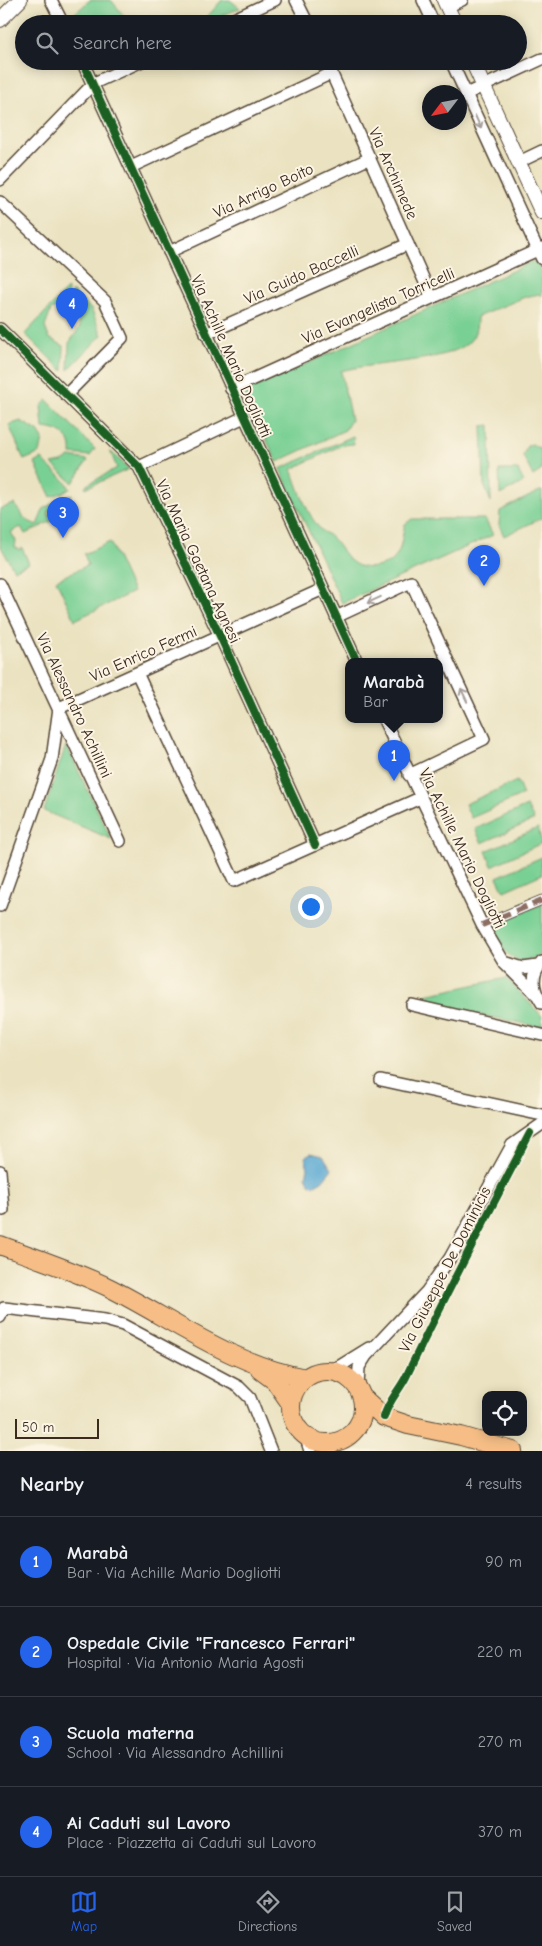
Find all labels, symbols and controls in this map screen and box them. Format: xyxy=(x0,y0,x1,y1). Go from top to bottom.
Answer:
search box xyxy=(15,15,527,70)
icon: search xyxy=(33,29,61,57)
text: Search here xyxy=(73,32,172,54)
north arrow xyxy=(422,85,467,130)
one-way arrow xyxy=(474,114,484,129)
street label: Via Archimede xyxy=(365,125,421,222)
street label: Via Arrigo Boito xyxy=(211,160,316,222)
street label: Via Guido Baccelli xyxy=(241,242,362,308)
street label: Via Evangelista Torricelli xyxy=(299,264,457,348)
street label: Via Achille Mario Dogliotti xyxy=(187,272,275,441)
pin: 4 xyxy=(56,288,88,329)
street label: Via Maria Gaetana Agnesi xyxy=(152,477,244,646)
pin: 3 xyxy=(47,497,79,538)
pin: 2 xyxy=(468,545,500,586)
one-way arrow xyxy=(367,595,382,605)
street label: Via Enrico Fermi xyxy=(87,622,200,686)
street label: Via Alessandro Achillini xyxy=(33,630,116,781)
popup xyxy=(345,658,443,723)
text: Marabà xyxy=(363,671,425,693)
one-way arrow xyxy=(459,688,468,703)
text: Bar xyxy=(363,693,388,711)
pin: 1 xyxy=(378,740,410,781)
street label: Via Achille Mario Dogliotti xyxy=(415,765,509,932)
your location xyxy=(298,894,324,920)
street label: Via Giuseppe De Dominicis xyxy=(395,1183,495,1355)
map controls xyxy=(482,1391,527,1436)
button: locate xyxy=(482,1391,527,1436)
scale bar xyxy=(15,1416,99,1439)
text: 50 m xyxy=(22,1419,54,1436)
text: Nearby xyxy=(20,1472,84,1496)
text: 4 results xyxy=(465,1475,522,1493)
text: Marabà xyxy=(67,1542,128,1564)
text: 1 xyxy=(33,1553,39,1571)
text: 90 m xyxy=(485,1553,522,1571)
text: Bar · Via Achille Mario Dogliotti xyxy=(67,1564,281,1582)
text: Ospedale Civile "Francesco Ferrari" xyxy=(67,1632,355,1654)
text: 2 xyxy=(32,1643,40,1661)
text: 220 m xyxy=(477,1643,522,1661)
text: Hospital · Via Antonio Maria Agosti xyxy=(67,1654,304,1672)
text: Scuola materna xyxy=(67,1722,194,1744)
text: 3 xyxy=(32,1733,40,1751)
text: 270 m xyxy=(478,1733,522,1751)
text: School · Via Alessandro Achillini xyxy=(67,1744,284,1762)
text: Ai Caduti sul Lavoro xyxy=(67,1812,231,1834)
text: 4 xyxy=(32,1823,40,1841)
text: 370 m xyxy=(478,1823,522,1841)
text: Place · Piazzetta ai Caduti sul Lavoro xyxy=(67,1834,316,1852)
tab: Map xyxy=(70,1888,98,1935)
tab: Directions xyxy=(238,1888,297,1935)
tab: Saved xyxy=(437,1888,472,1935)

